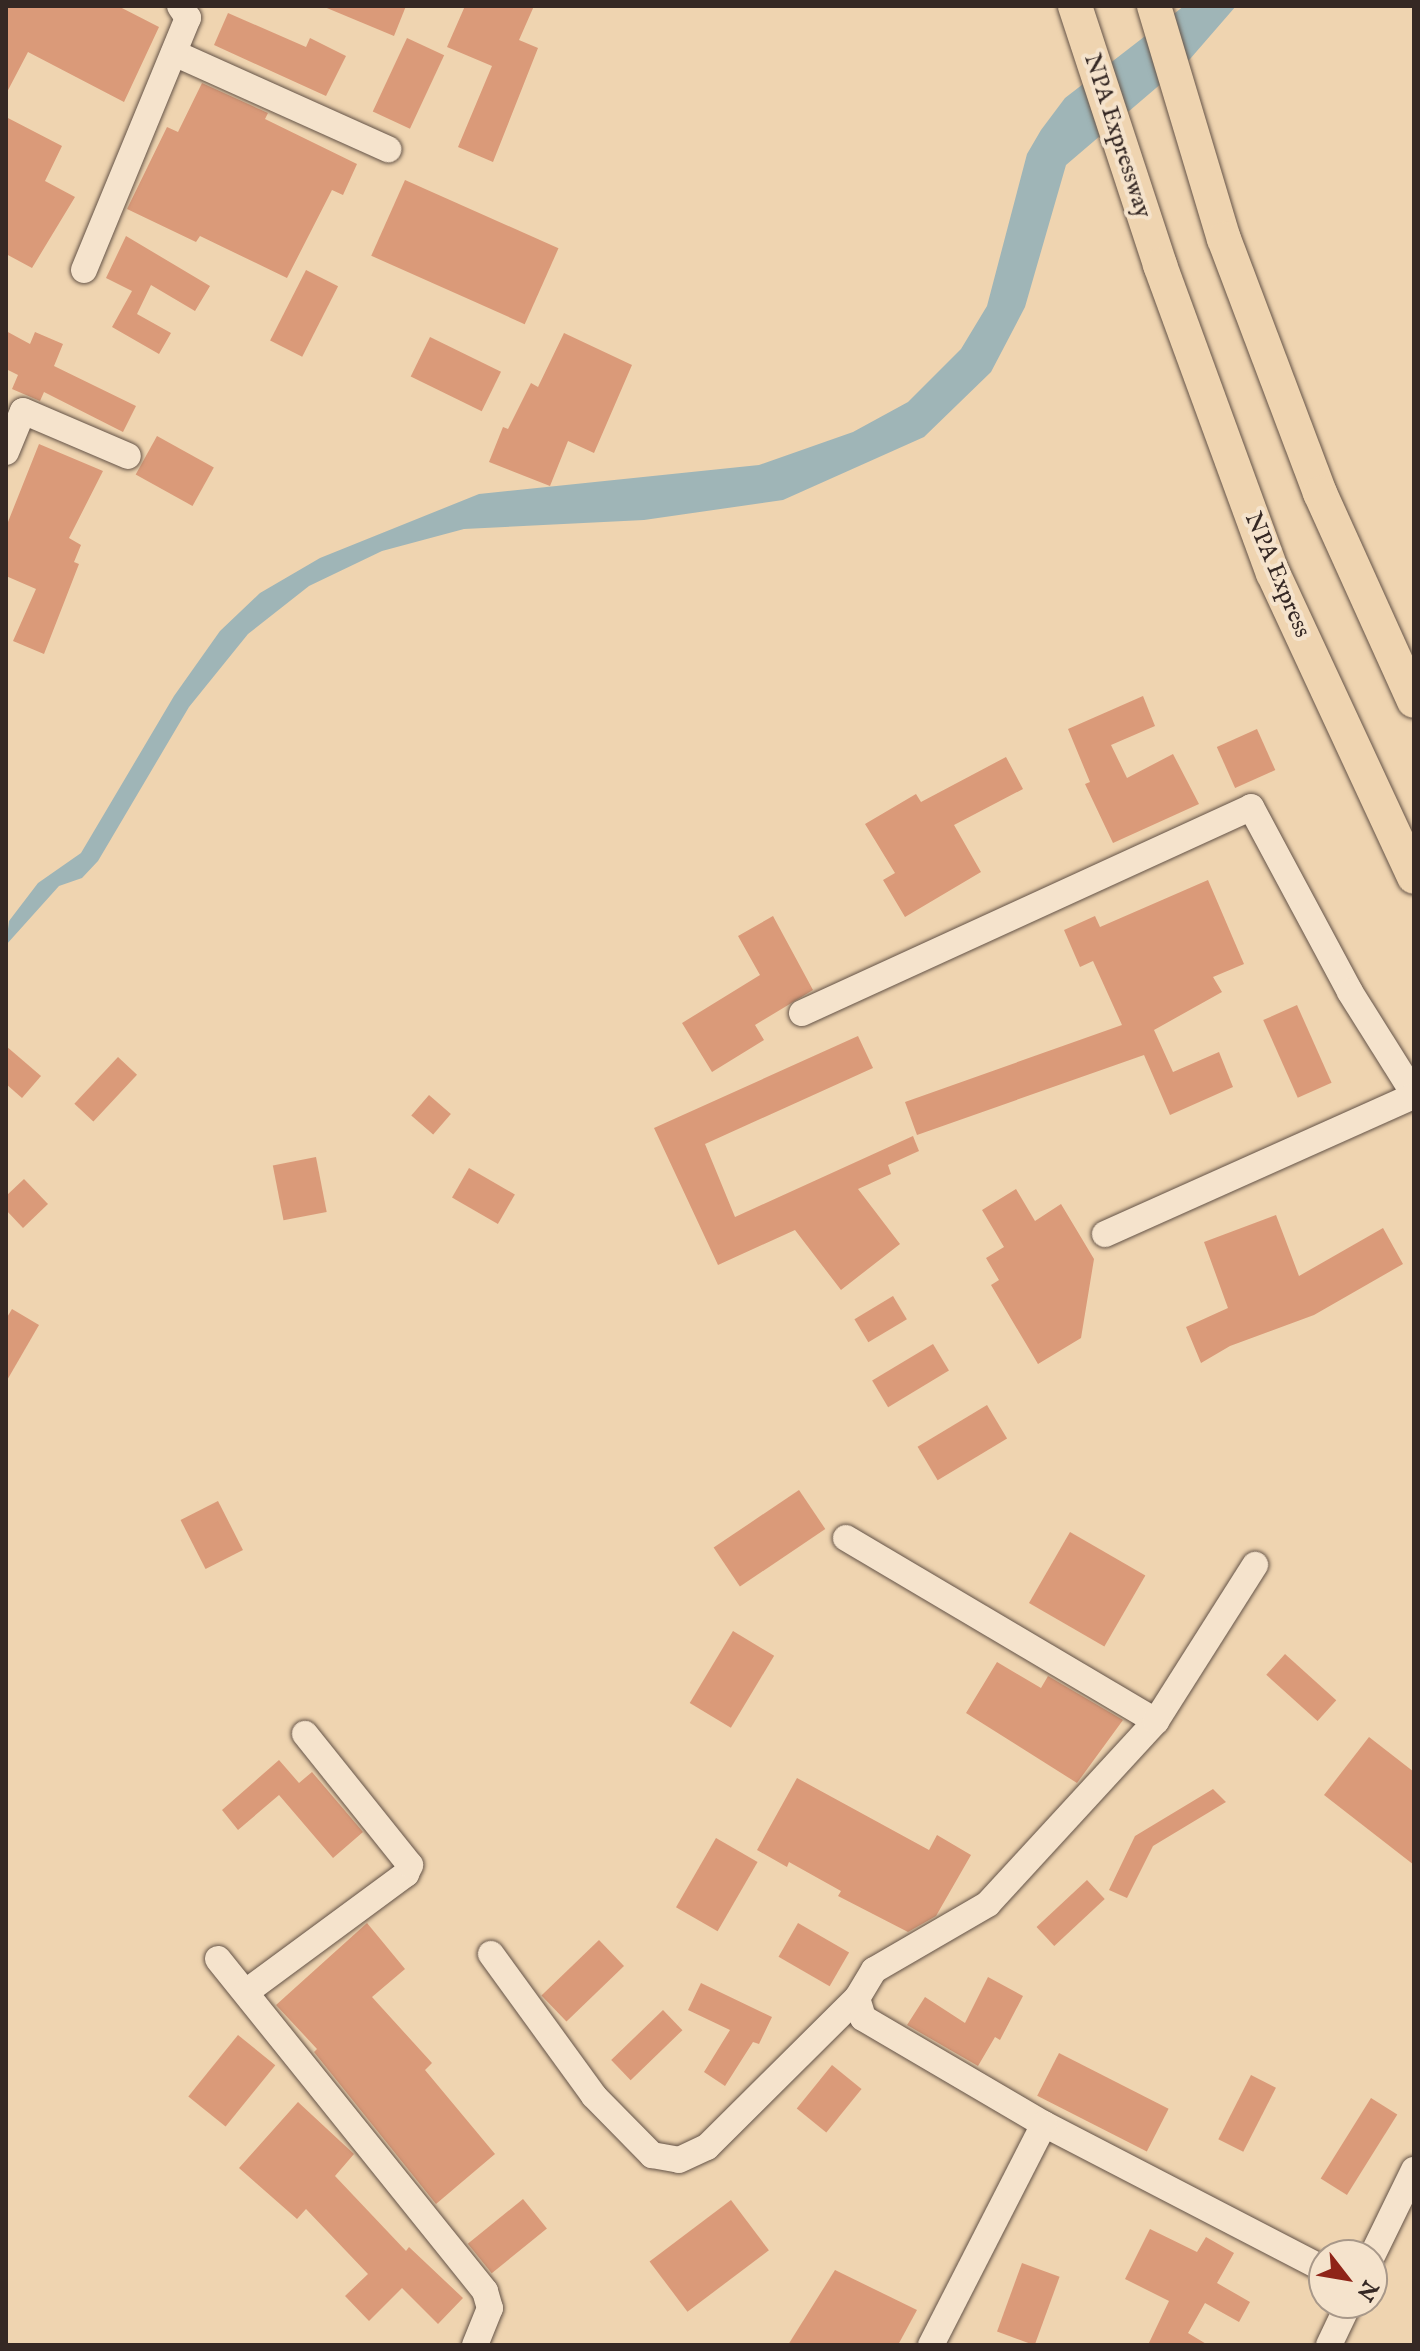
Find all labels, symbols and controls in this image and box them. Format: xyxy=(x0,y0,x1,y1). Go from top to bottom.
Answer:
street label: NPA Expressway xyxy=(1077,50,1157,222)
street label: NPA Express xyxy=(1238,508,1316,642)
north arrow xyxy=(1308,2239,1388,2319)
text: N xyxy=(1350,2275,1384,2306)

